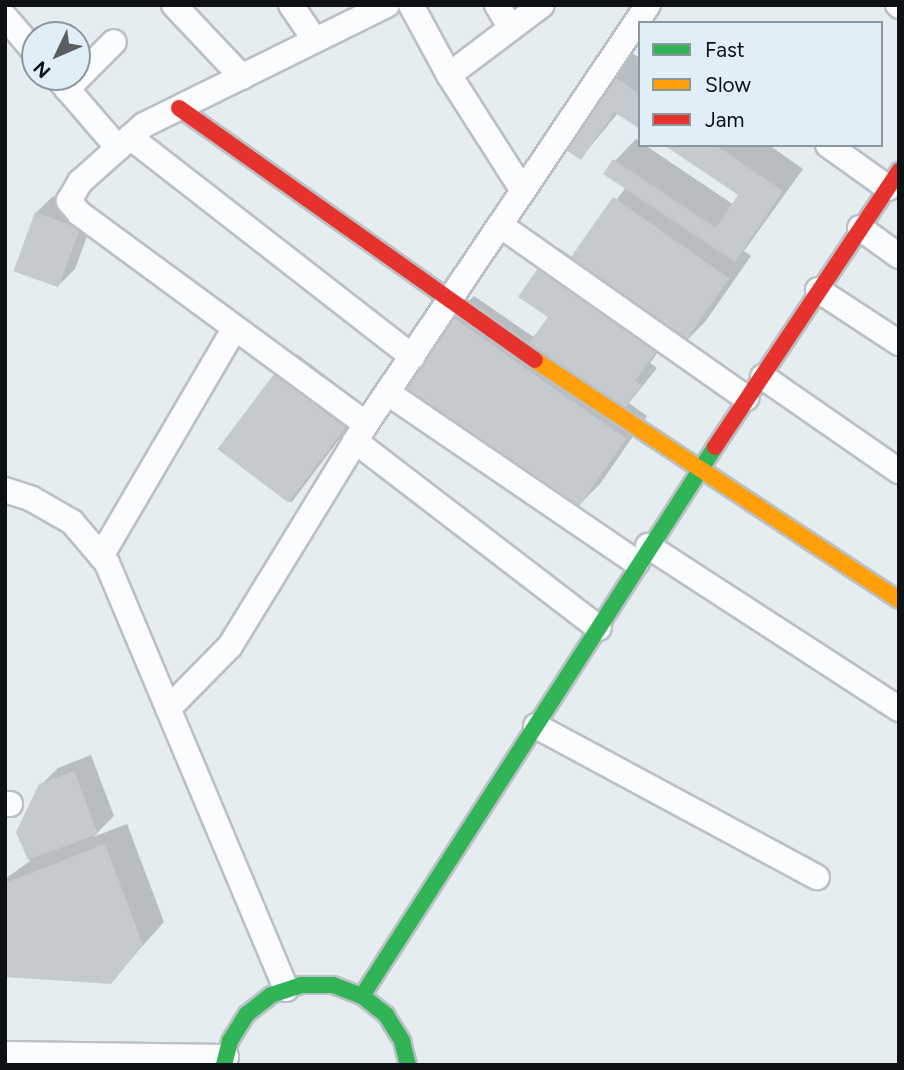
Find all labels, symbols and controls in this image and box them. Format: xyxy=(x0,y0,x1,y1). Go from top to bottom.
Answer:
north arrow xyxy=(21,21,91,91)
legend xyxy=(638,21,883,147)
text: Fast xyxy=(705,37,745,62)
text: N xyxy=(29,56,55,83)
text: Slow xyxy=(705,72,751,97)
text: Jam xyxy=(705,107,744,132)

